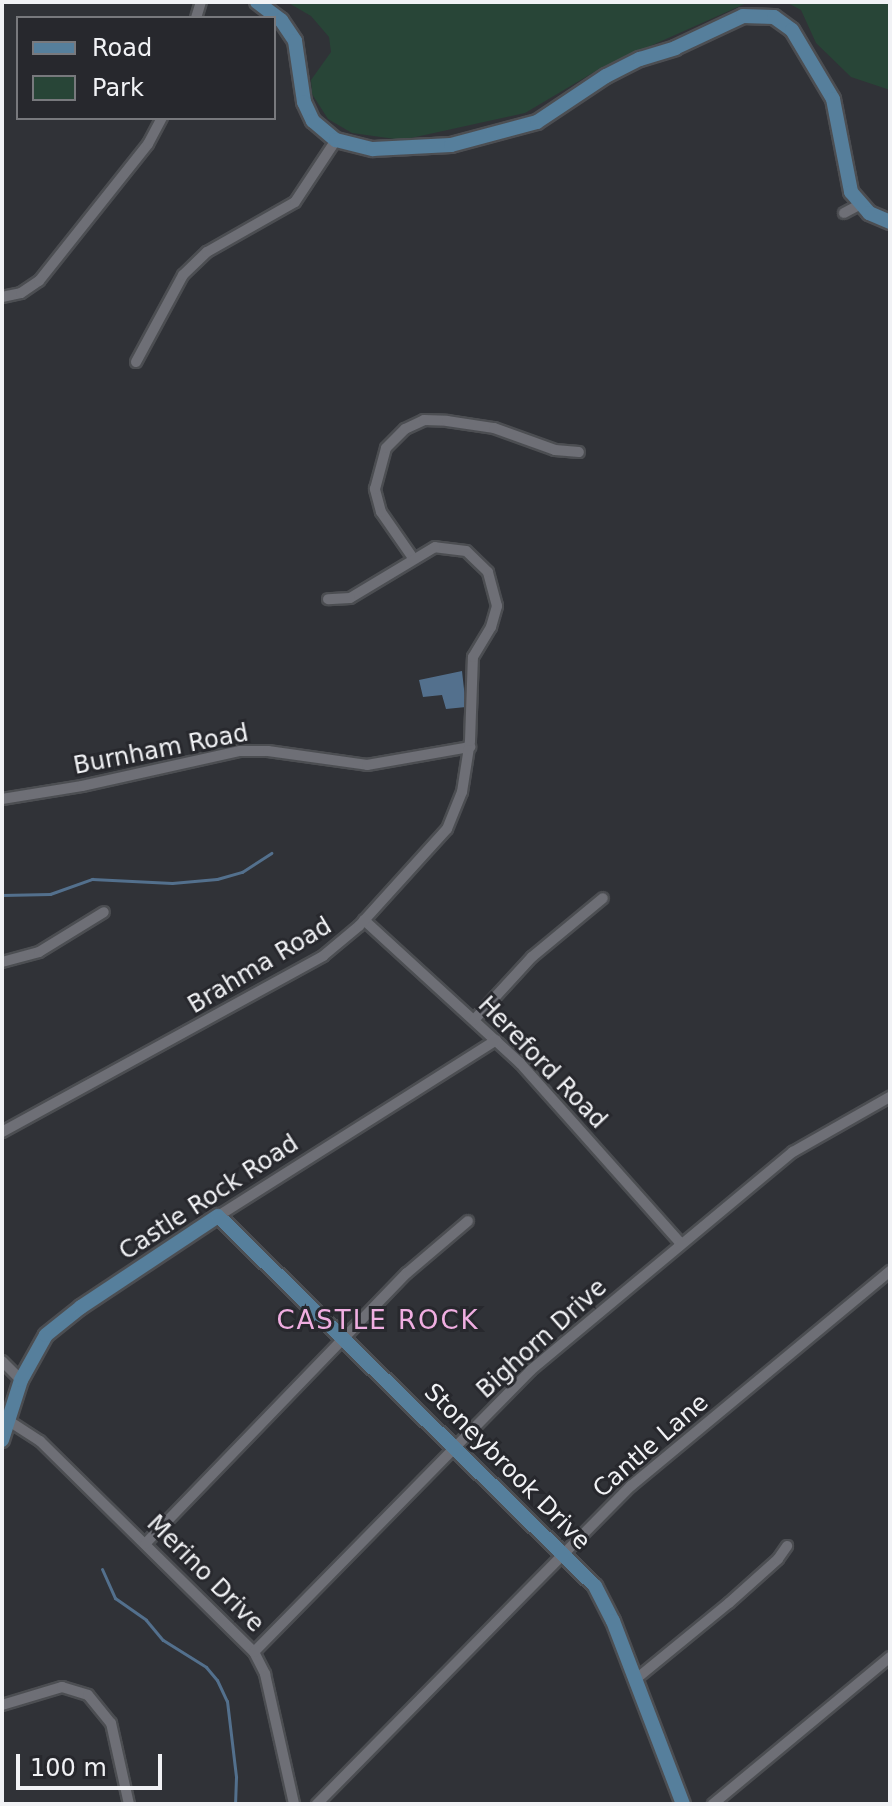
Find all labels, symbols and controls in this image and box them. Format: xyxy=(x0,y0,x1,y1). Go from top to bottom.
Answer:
legend xyxy=(16,16,276,120)
text: Road xyxy=(92,34,152,62)
text: Park xyxy=(92,74,144,102)
street label: Burnham Road xyxy=(71,719,251,781)
street label: Brahma Road xyxy=(183,912,337,1020)
street label: Hereford Road xyxy=(472,991,612,1135)
street label: Castle Rock Road xyxy=(114,1129,304,1267)
street label: Bighorn Drive xyxy=(471,1273,613,1405)
district label: CASTLE ROCK xyxy=(276,1305,480,1337)
street label: Stoneybrook Drive xyxy=(418,1378,596,1556)
street label: Cantle Lane xyxy=(588,1388,714,1504)
street label: Merino Drive xyxy=(141,1510,269,1638)
scale bar xyxy=(20,1738,166,1788)
text: 100 m xyxy=(30,1754,107,1782)

